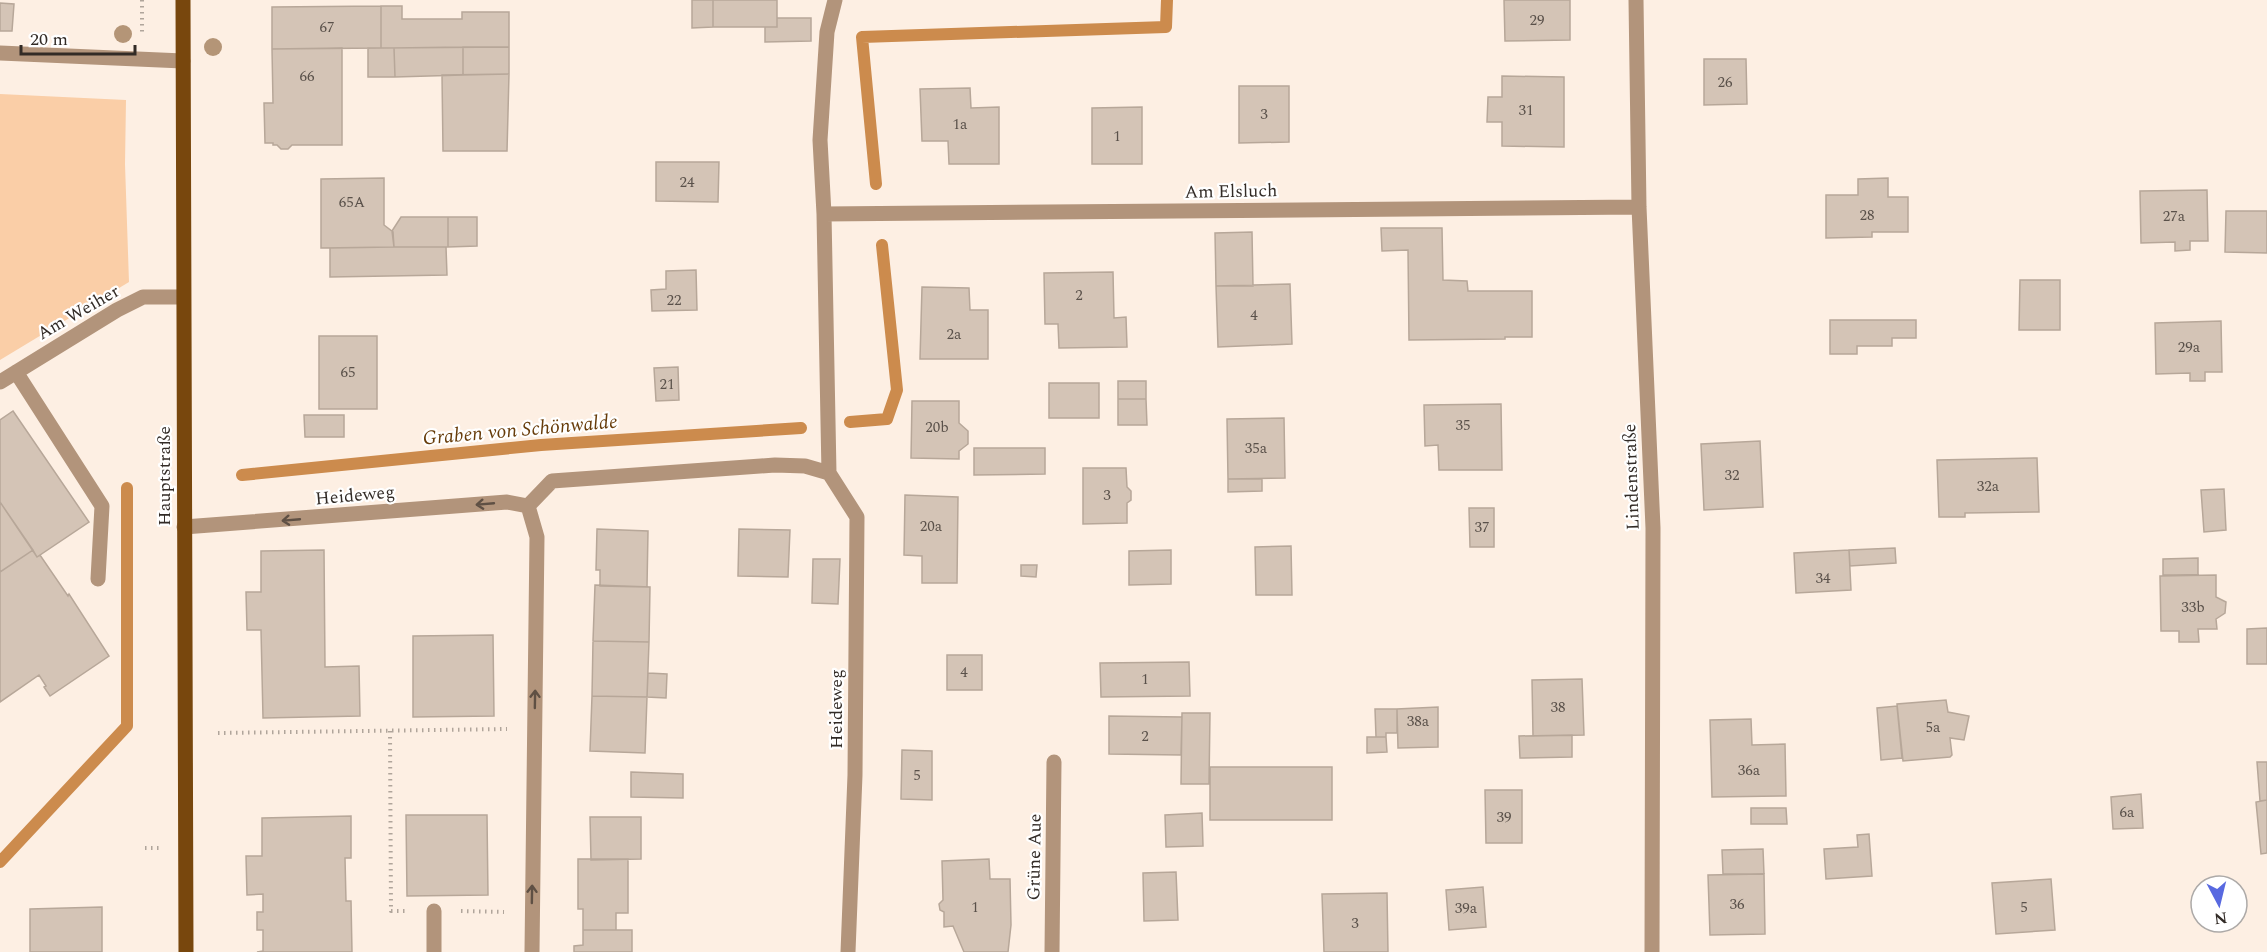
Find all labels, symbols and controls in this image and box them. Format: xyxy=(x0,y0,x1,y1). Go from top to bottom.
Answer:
house number: 29 xyxy=(1529,9,1545,32)
house number: 67 xyxy=(319,16,335,39)
scale bar xyxy=(21,18,135,56)
text: 20 m xyxy=(30,26,68,53)
house number: 66 xyxy=(299,65,315,88)
house number: 26 xyxy=(1717,71,1733,94)
house number: 31 xyxy=(1518,99,1534,122)
house number: 3 xyxy=(1260,103,1268,126)
house number: 1a xyxy=(953,113,968,136)
house number: 1 xyxy=(1113,125,1121,148)
house number: 24 xyxy=(679,171,695,194)
street label: Am Elsluch xyxy=(1184,177,1278,206)
house number: 65A xyxy=(339,191,365,214)
house number: 28 xyxy=(1859,204,1875,227)
house number: 27a xyxy=(2163,205,2186,228)
street label: Am Weiher xyxy=(32,278,125,347)
house number: 2 xyxy=(1075,284,1083,307)
house number: 22 xyxy=(666,289,682,312)
house number: 4 xyxy=(1250,304,1258,327)
house number: 2a xyxy=(947,323,962,346)
house number: 29a xyxy=(2178,336,2201,359)
house number: 65 xyxy=(340,361,356,384)
house number: 21 xyxy=(659,373,675,396)
water label: Graben von Schönwalde xyxy=(421,407,619,453)
house number: 35 xyxy=(1455,414,1471,437)
house number: 20b xyxy=(925,416,949,439)
street label: Lindenstraße xyxy=(1616,423,1647,531)
street label: Hauptstraße xyxy=(151,426,178,526)
house number: 35a xyxy=(1245,437,1268,460)
house number: 32 xyxy=(1724,464,1740,487)
house number: 32a xyxy=(1977,475,2000,498)
street label: Heideweg xyxy=(314,479,396,512)
house number: 3 xyxy=(1103,484,1111,507)
one-way arrow xyxy=(476,499,496,510)
one-way arrow xyxy=(281,515,301,526)
house number: 20a xyxy=(920,515,943,538)
house number: 37 xyxy=(1474,516,1490,539)
house number: 34 xyxy=(1815,567,1831,590)
house number: 33b xyxy=(2181,596,2205,619)
house number: 4 xyxy=(960,661,968,684)
house number: 1 xyxy=(1141,668,1149,691)
street label: Heideweg xyxy=(823,669,850,749)
one-way arrow xyxy=(529,689,541,709)
house number: 38 xyxy=(1550,696,1566,719)
house number: 38a xyxy=(1407,710,1430,733)
house number: 5a xyxy=(1926,716,1941,739)
house number: 2 xyxy=(1141,725,1149,748)
house number: 36a xyxy=(1738,759,1761,782)
house number: 5 xyxy=(913,764,921,787)
house number: 6a xyxy=(2120,801,2135,824)
house number: 39 xyxy=(1496,806,1512,829)
street label: Grüne Aue xyxy=(1020,813,1049,901)
north arrow xyxy=(2189,874,2249,934)
one-way arrow xyxy=(527,884,538,904)
house number: 36 xyxy=(1729,893,1745,916)
house number: 1 xyxy=(971,896,979,919)
house number: 5 xyxy=(2020,896,2028,919)
house number: 39a xyxy=(1455,897,1478,920)
text: N xyxy=(2213,905,2229,931)
house number: 3 xyxy=(1351,912,1359,935)

